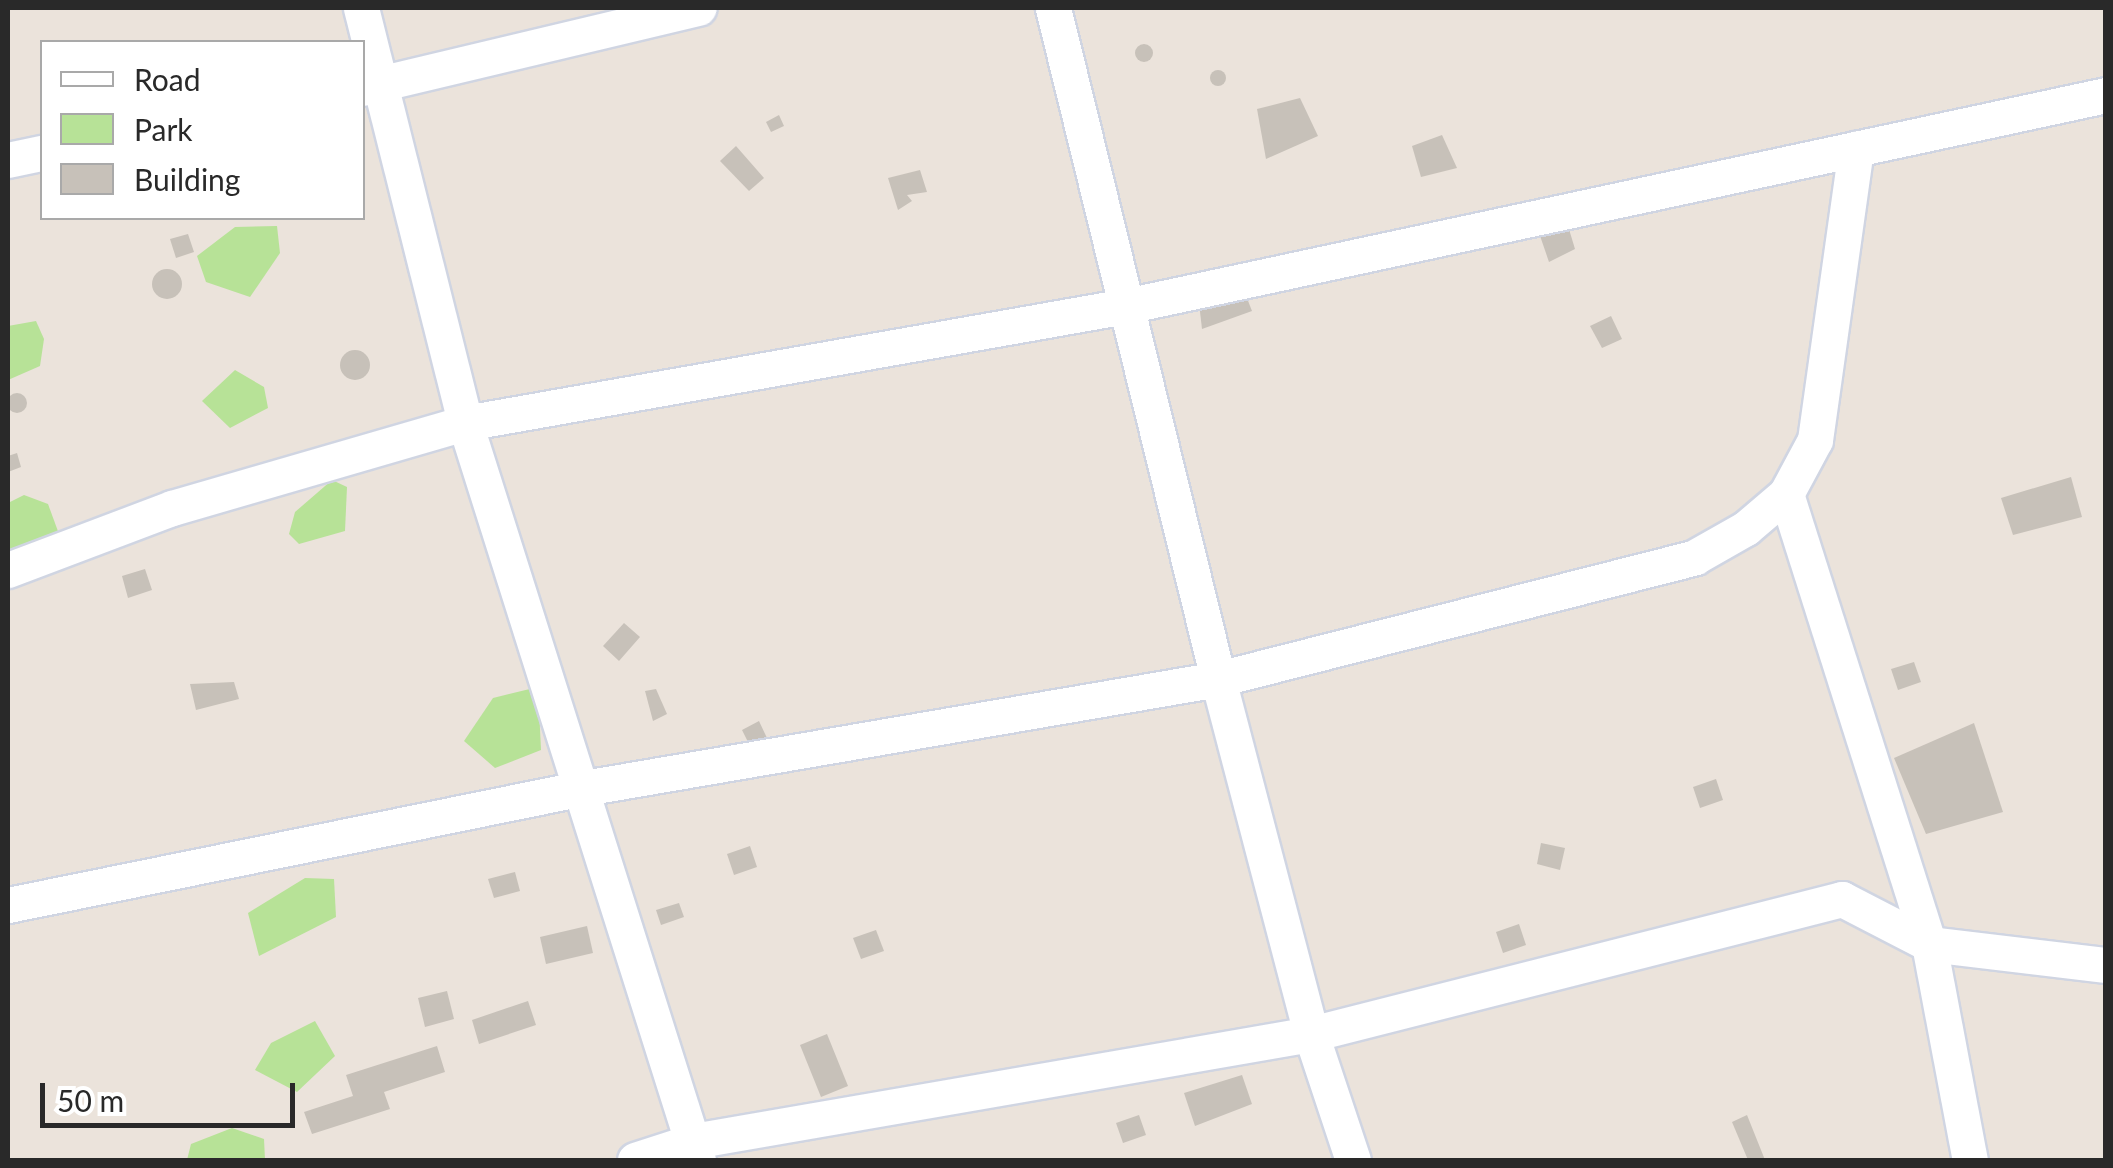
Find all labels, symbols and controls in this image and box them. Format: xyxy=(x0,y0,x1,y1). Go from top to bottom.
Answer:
legend xyxy=(40,40,365,220)
text: Road xyxy=(134,61,201,97)
text: Park xyxy=(134,111,193,147)
text: Building xyxy=(134,161,240,197)
scale bar xyxy=(45,1063,300,1125)
text: 50 m xyxy=(57,1082,124,1118)

